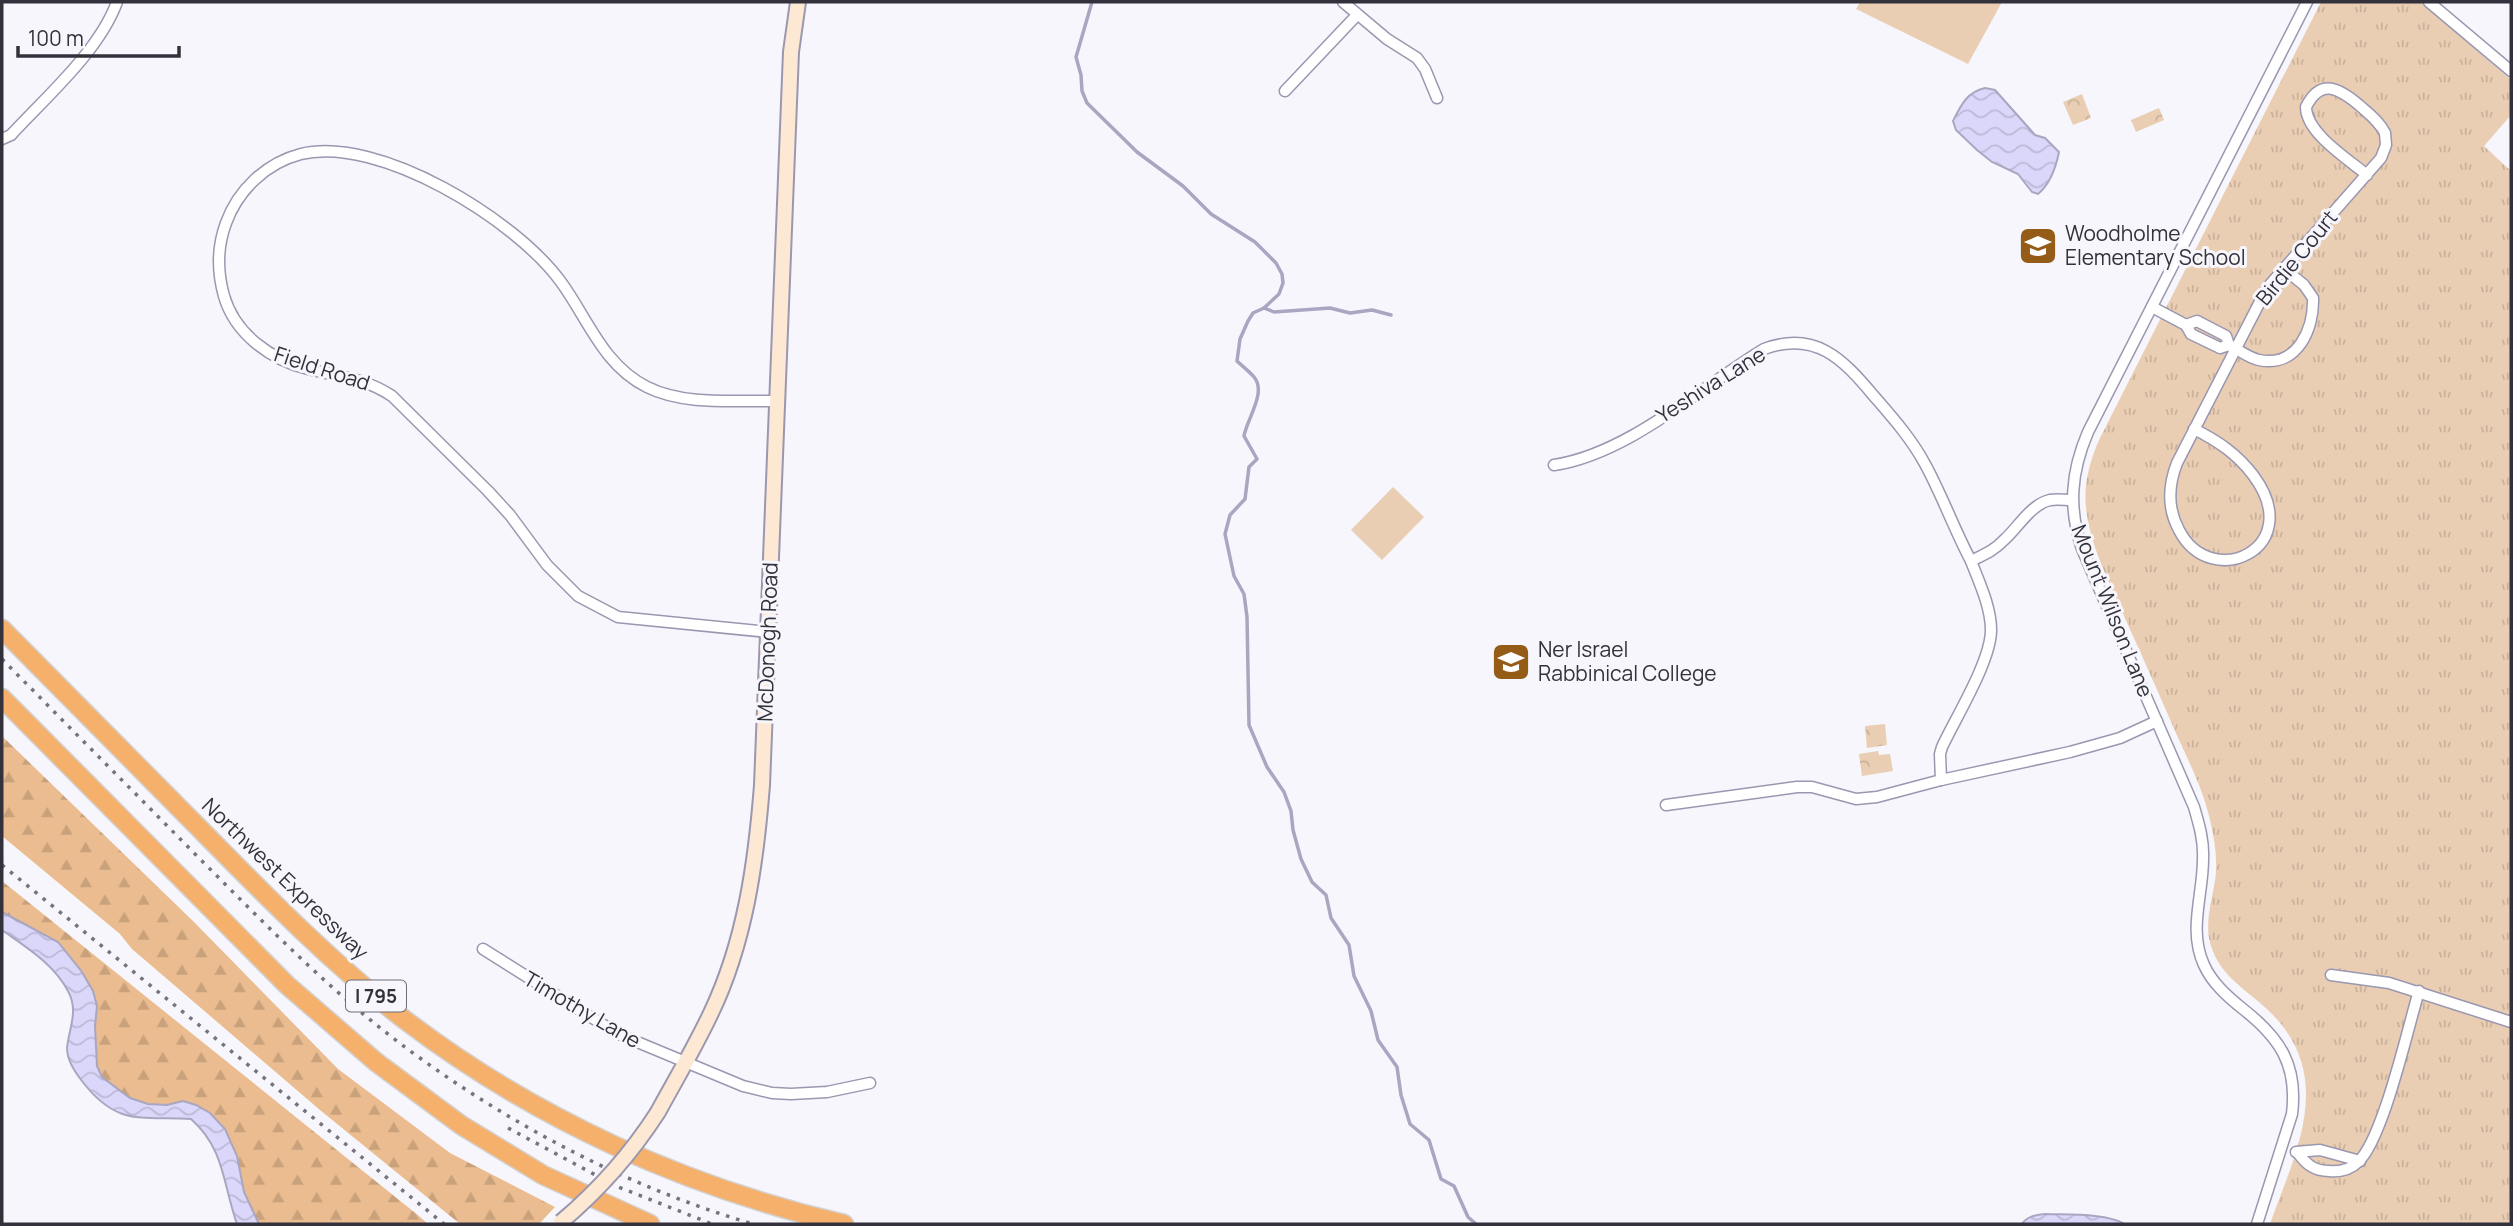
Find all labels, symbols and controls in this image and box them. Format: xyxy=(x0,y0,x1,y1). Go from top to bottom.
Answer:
scale bar xyxy=(18,14,178,58)
text: 100 m xyxy=(28,24,84,52)
street label: Birdie Court xyxy=(2249,204,2343,311)
place label: Woodholme Elementary School xyxy=(2065,219,2246,271)
school or university icon: Woodholme Elementary School xyxy=(2017,225,2059,267)
street label: Field Road xyxy=(271,339,374,397)
street label: Yeshiva Lane xyxy=(1651,340,1770,429)
street label: Mount Wilson Lane xyxy=(2066,520,2160,701)
street label: McDonogh Road xyxy=(750,562,784,722)
place label: Ner Israel Rabbinical College xyxy=(1538,635,1717,687)
school or university icon: Ner Israel Rabbinical College xyxy=(1490,641,1532,683)
street label: Northwest Expressway xyxy=(196,791,375,965)
street label: Timothy Lane xyxy=(519,964,646,1054)
road number: I 795 xyxy=(346,980,406,1012)

